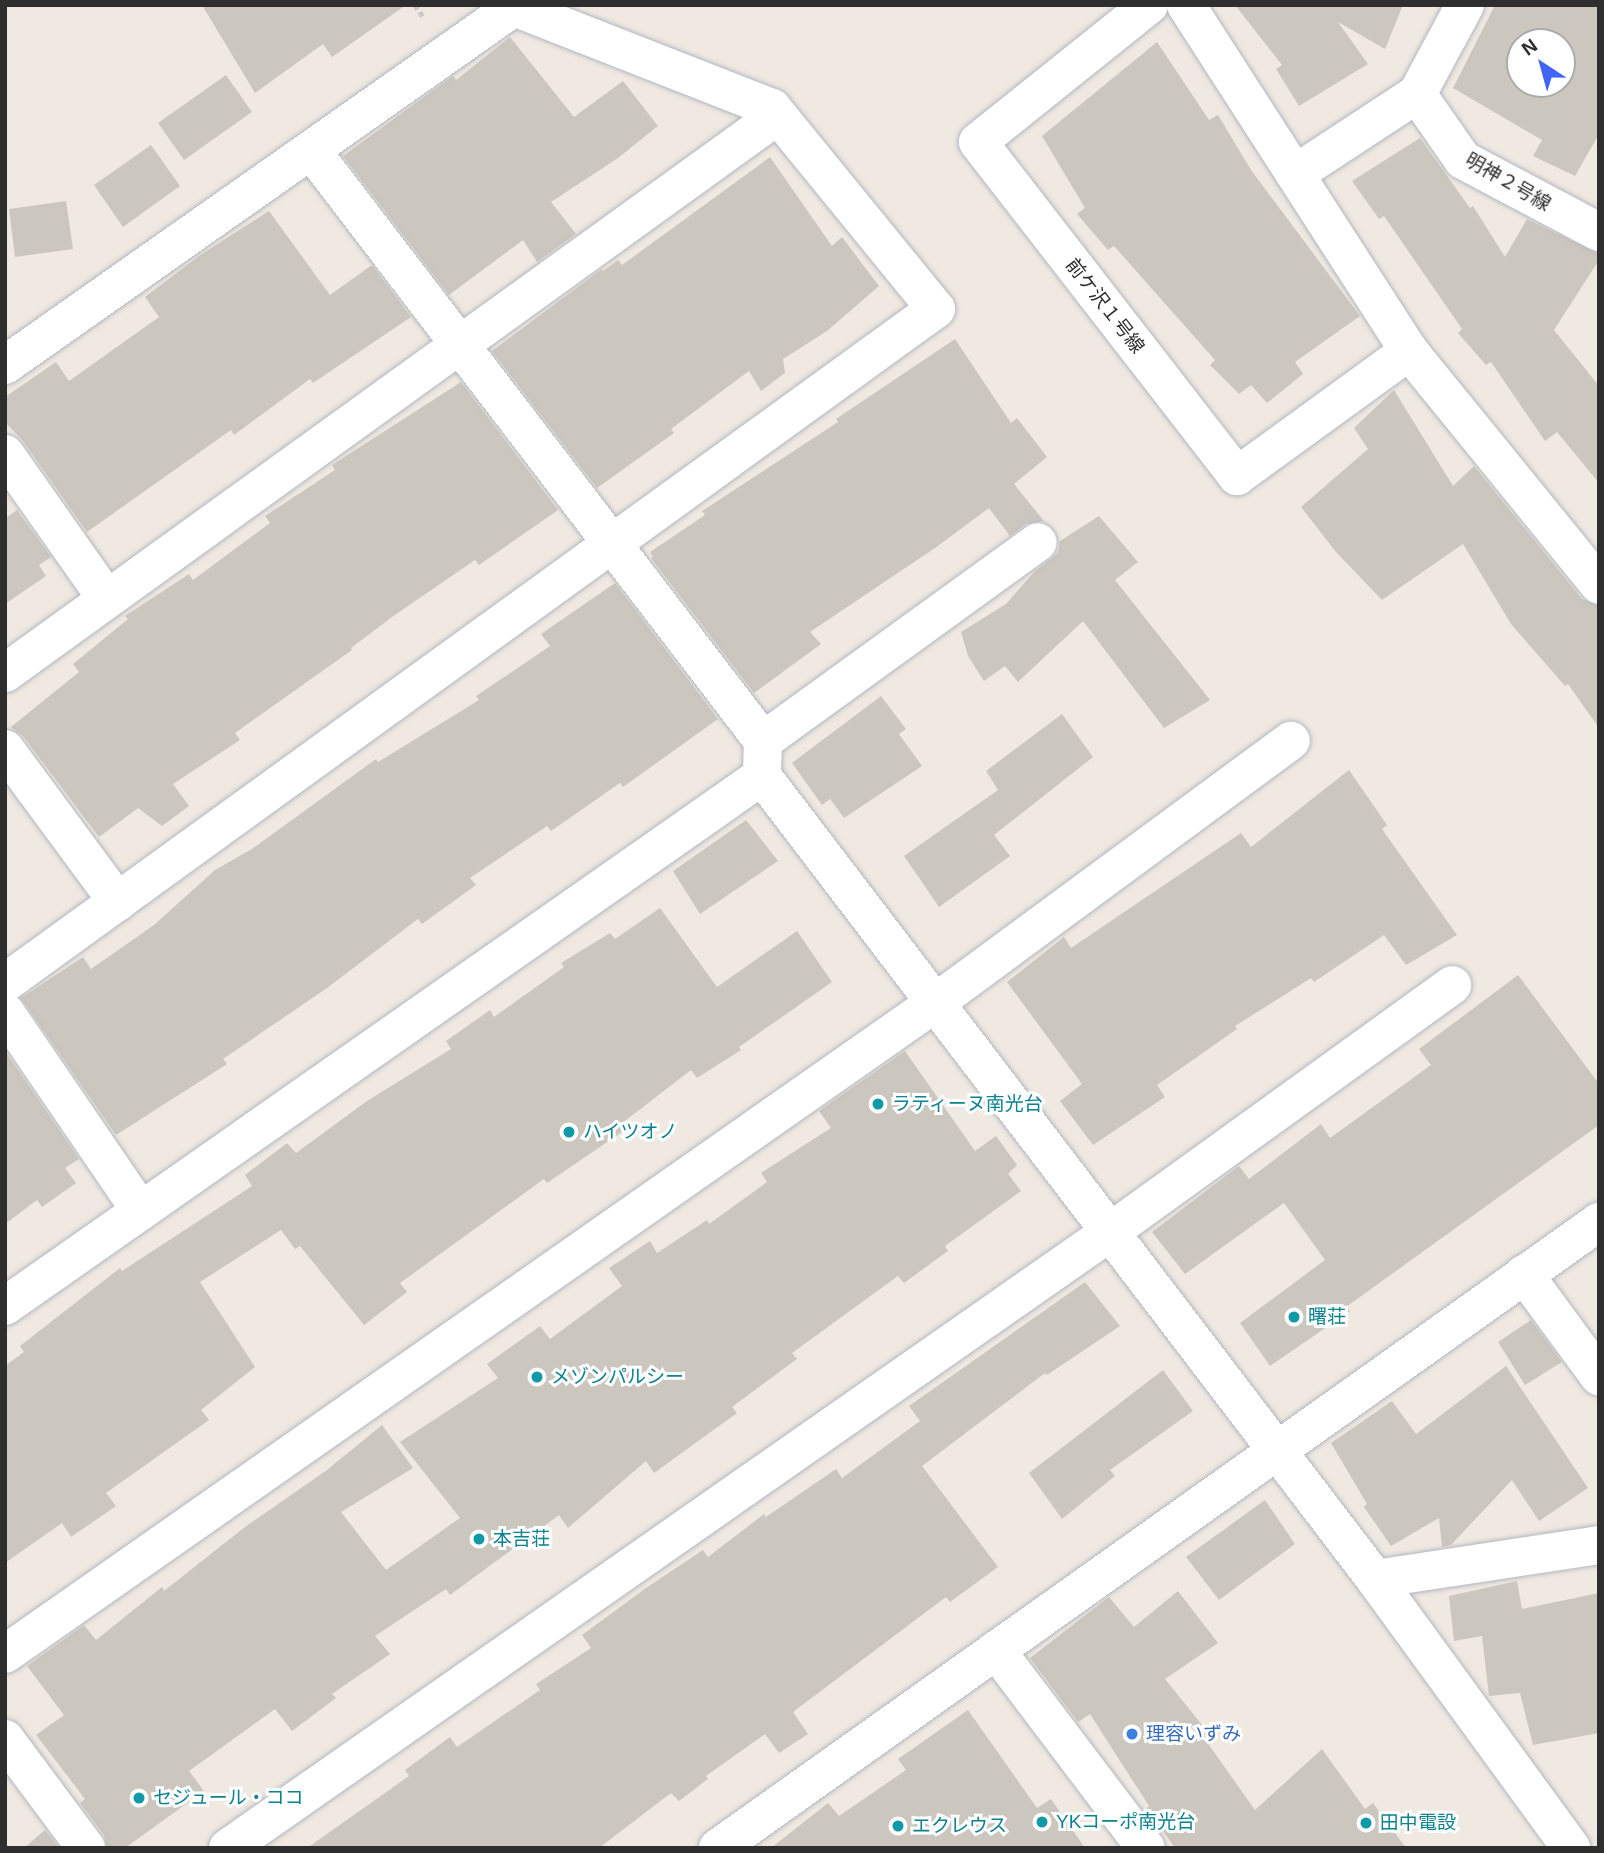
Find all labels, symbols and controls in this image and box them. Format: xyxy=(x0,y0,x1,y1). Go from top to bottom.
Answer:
north arrow xyxy=(1506,28,1576,98)
text: N xyxy=(1518,35,1541,60)
street label: 明神２号線 xyxy=(1461,148,1555,216)
street label: 前ケ沢１号線 xyxy=(1061,254,1149,358)
place label: ラティーヌ南光台 xyxy=(892,1093,1044,1115)
marker: ラティーヌ南光台 xyxy=(870,1096,886,1112)
place label: ハイツオノ xyxy=(583,1121,678,1143)
marker: ハイツオノ xyxy=(561,1124,577,1140)
place label: 曙荘 xyxy=(1308,1306,1346,1328)
marker: 曙荘 xyxy=(1286,1309,1302,1325)
place label: メゾンパルシー xyxy=(551,1366,684,1388)
marker: メゾンパルシー xyxy=(529,1369,545,1385)
place label: 本吉荘 xyxy=(493,1528,550,1550)
marker: 本吉荘 xyxy=(471,1531,487,1547)
place label: 理容いずみ xyxy=(1146,1723,1241,1745)
marker: 理容いずみ xyxy=(1124,1726,1140,1742)
place label: セジュール・ココ xyxy=(153,1787,305,1809)
marker: セジュール・ココ xyxy=(131,1790,147,1806)
place label: YKコーポ南光台 xyxy=(1056,1811,1195,1833)
place label: 田中電設 xyxy=(1380,1812,1456,1834)
marker: YKコーポ南光台 xyxy=(1034,1814,1050,1830)
place label: エクレウス xyxy=(912,1815,1007,1837)
marker: 田中電設 xyxy=(1358,1815,1374,1831)
marker: エクレウス xyxy=(890,1818,906,1834)

